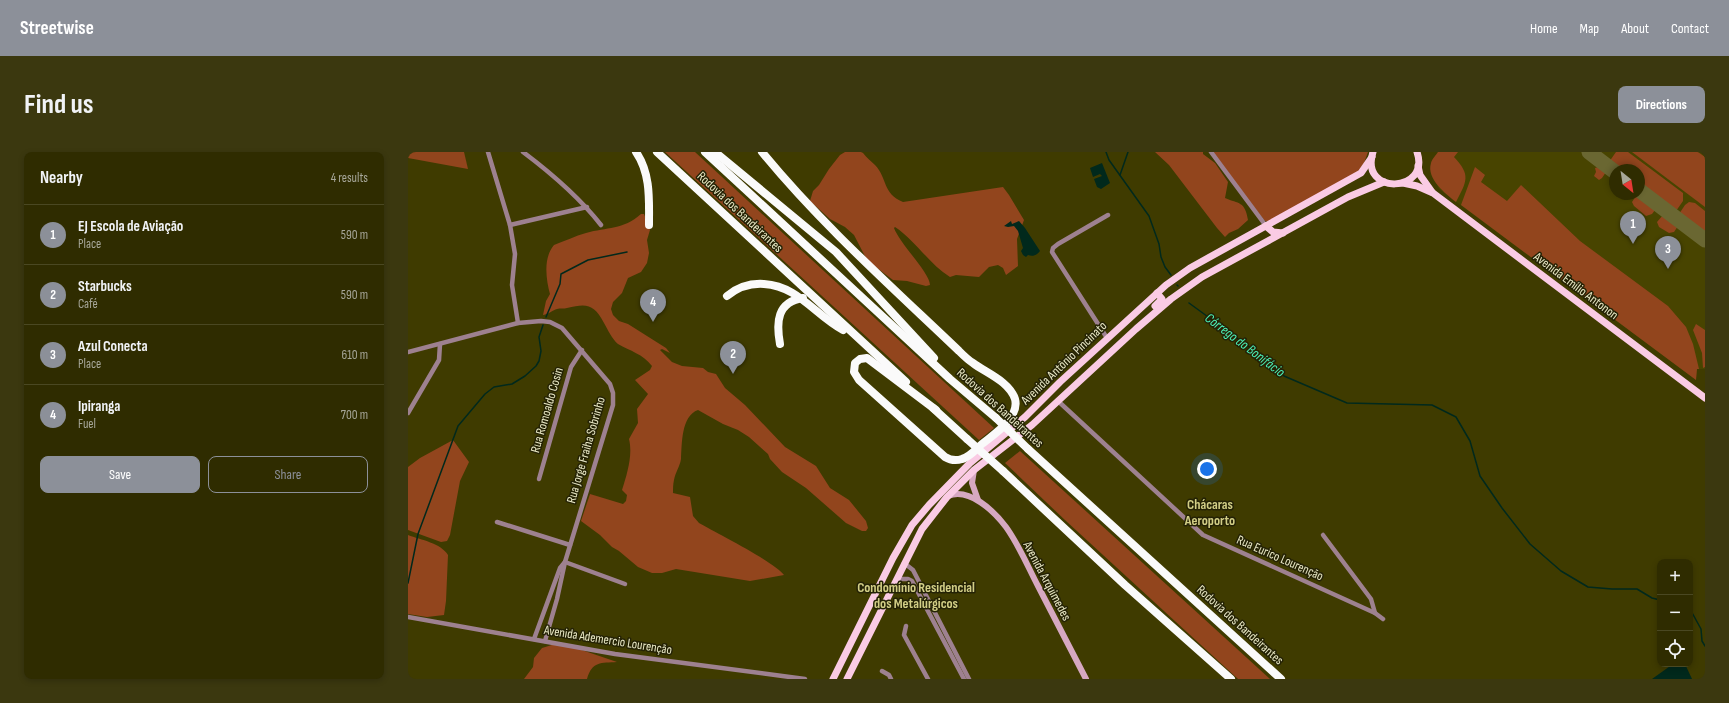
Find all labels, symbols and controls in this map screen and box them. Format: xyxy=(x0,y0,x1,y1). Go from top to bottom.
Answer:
text: Streetwise xyxy=(20,17,94,40)
text: Home xyxy=(1530,20,1558,37)
text: Map xyxy=(1580,20,1599,37)
text: About xyxy=(1621,20,1649,37)
text: Contact xyxy=(1671,20,1709,37)
button: Directions xyxy=(1618,86,1705,123)
text: Find us xyxy=(24,88,93,121)
north arrow xyxy=(1609,164,1645,200)
text: Nearby xyxy=(40,168,83,188)
street label: Rodovia dos Bandeirantes xyxy=(694,168,786,256)
text: 4 results xyxy=(331,170,368,186)
pin: 1 xyxy=(1620,211,1646,244)
text: EJ Escola de Aviação xyxy=(78,217,183,236)
text: 1 xyxy=(50,227,56,243)
text: 590 m xyxy=(341,227,368,243)
text: Place xyxy=(78,236,101,252)
pin: 3 xyxy=(1655,236,1681,269)
street label: Avenida Emílio Antonon xyxy=(1530,248,1622,323)
text: Starbucks xyxy=(78,277,132,296)
text: 2 xyxy=(50,287,56,303)
text: 590 m xyxy=(341,287,368,303)
pin: 4 xyxy=(640,289,666,322)
text: Café xyxy=(78,296,98,312)
water label: Córrego do Bonifácio xyxy=(1202,309,1289,381)
street label: Avenida Antônio Pincinato xyxy=(1017,318,1110,409)
text: Azul Conecta xyxy=(78,337,148,356)
pin: 2 xyxy=(720,341,746,374)
text: 3 xyxy=(50,347,56,363)
text: 610 m xyxy=(342,347,368,363)
text: Place xyxy=(78,356,101,372)
street label: Rua Romoaldo Cosin xyxy=(527,365,567,455)
street label: Rodovia dos Bandeirantes xyxy=(953,365,1047,451)
street label: Rua Jorge Fraiha Sobrinho xyxy=(563,395,609,505)
text: Ipiranga xyxy=(78,397,120,416)
text: 4 xyxy=(50,407,56,423)
text: 700 m xyxy=(341,407,368,423)
text: Fuel xyxy=(78,416,96,432)
button: Save xyxy=(40,456,200,493)
button: Share xyxy=(208,456,368,493)
your location xyxy=(1197,459,1217,479)
district label: Chácaras Aeroporto xyxy=(1184,496,1235,529)
street label: Rua Eurico Lourenção xyxy=(1234,532,1326,584)
street label: Avenida Arquimedes xyxy=(1019,538,1075,624)
map controls xyxy=(1657,559,1693,667)
button: + xyxy=(1657,559,1693,595)
district label: Condomínio Residencial dos Metalúrgicos xyxy=(857,579,975,612)
street label: Rodovia dos Bandeirantes xyxy=(1193,582,1287,668)
button: − xyxy=(1657,595,1693,631)
street label: Avenida Ademercio Lourenção xyxy=(542,622,673,658)
button: locate xyxy=(1657,631,1693,667)

